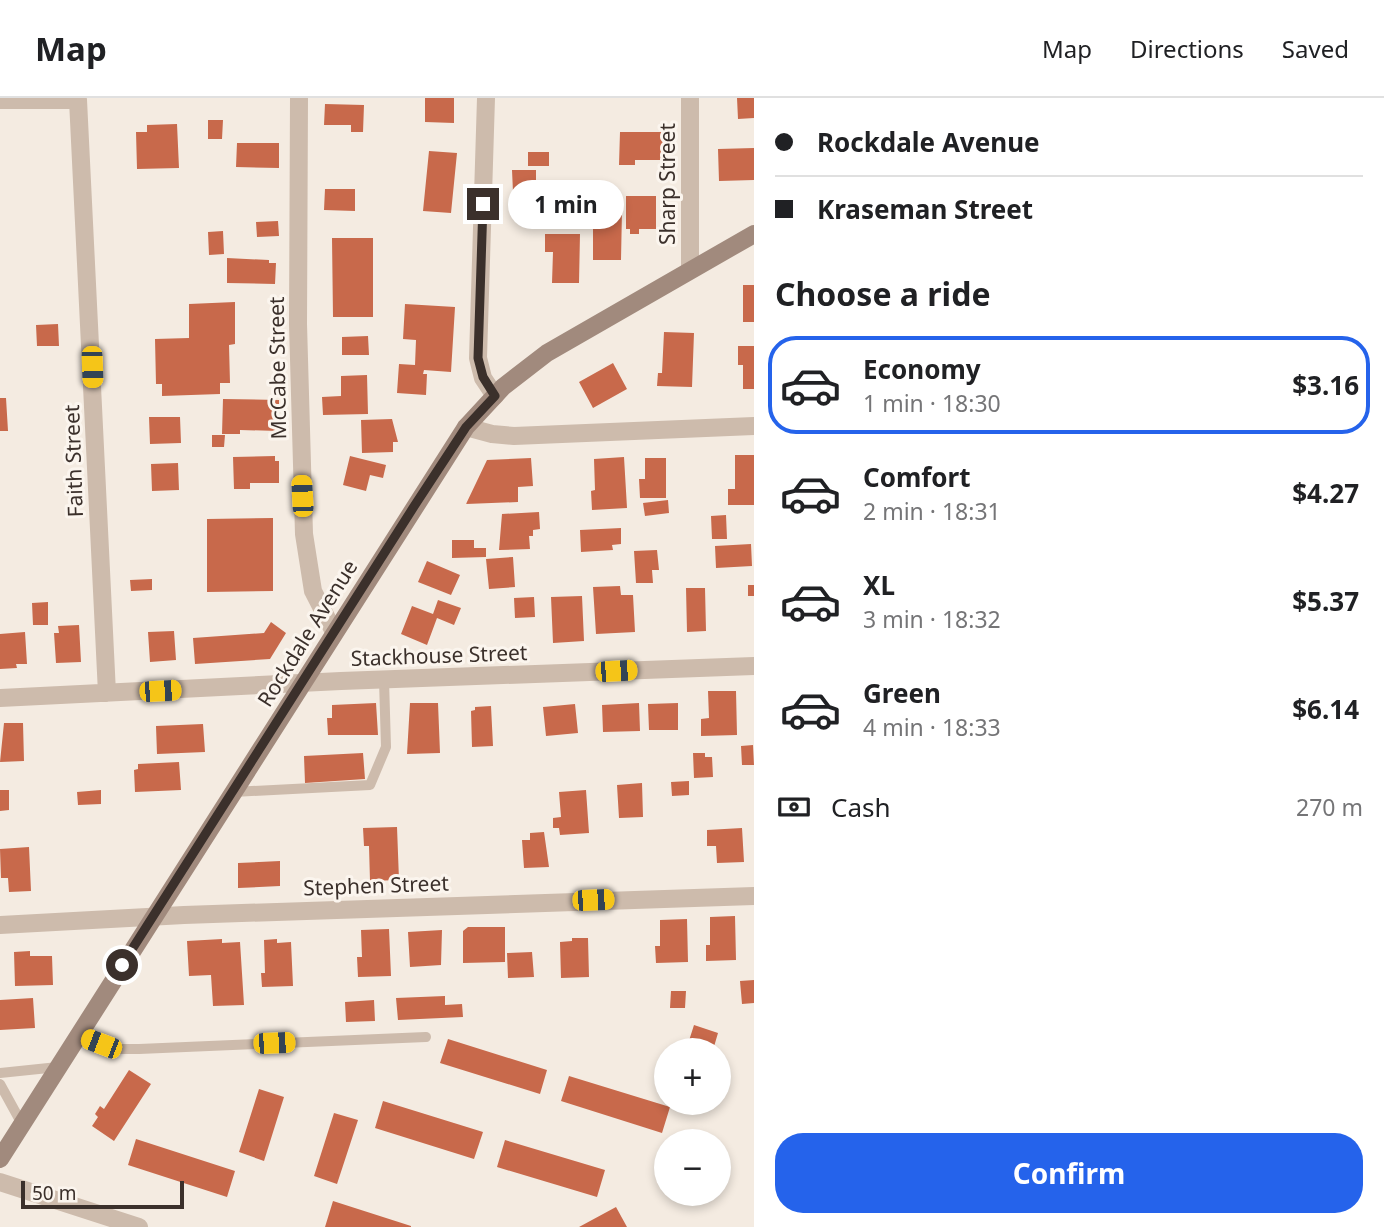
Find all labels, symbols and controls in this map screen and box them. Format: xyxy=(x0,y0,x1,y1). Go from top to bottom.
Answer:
text: Map xyxy=(35,26,107,71)
text: Map xyxy=(1042,32,1092,65)
text: Directions xyxy=(1130,32,1244,65)
text: Saved xyxy=(1282,32,1349,65)
street label: Sharp Street xyxy=(653,123,681,245)
text: Rockdale Avenue xyxy=(817,124,1040,160)
callout: 1 min xyxy=(508,180,623,228)
route end xyxy=(467,188,499,220)
text: 1 min xyxy=(534,188,598,220)
text: Kraseman Street xyxy=(817,191,1033,227)
text: Choose a ride xyxy=(775,272,991,315)
street label: McCabe Street xyxy=(262,296,292,440)
car xyxy=(81,346,104,388)
text: Economy xyxy=(863,351,981,387)
icon: car xyxy=(779,354,842,417)
text: $3.16 xyxy=(1292,367,1359,403)
text: 1 min · 18:30 xyxy=(863,387,1001,419)
street label: Faith Street xyxy=(57,404,89,518)
text: Comfort xyxy=(863,459,971,495)
icon: car xyxy=(779,462,842,525)
car xyxy=(291,474,314,518)
text: $4.27 xyxy=(1292,475,1359,511)
text: 2 min · 18:31 xyxy=(863,495,1001,527)
street label: Rockdale Avenue xyxy=(251,554,363,712)
text: XL xyxy=(863,567,895,603)
icon: car xyxy=(779,570,842,633)
text: $5.37 xyxy=(1292,583,1359,619)
text: 3 min · 18:32 xyxy=(863,603,1001,635)
street label: Stackhouse Street xyxy=(350,638,528,672)
car xyxy=(595,659,638,683)
text: Green xyxy=(863,675,941,711)
icon: car xyxy=(779,678,842,741)
car xyxy=(139,679,182,703)
text: $6.14 xyxy=(1292,691,1359,727)
text: 4 min · 18:33 xyxy=(863,711,1001,743)
icon: cash xyxy=(775,788,813,826)
text: Cash xyxy=(831,789,891,825)
text: 270 m xyxy=(1296,791,1363,823)
street label: Stephen Street xyxy=(303,868,450,902)
car xyxy=(572,889,615,911)
route start xyxy=(106,949,138,981)
car xyxy=(78,1027,125,1061)
car xyxy=(253,1032,296,1054)
map controls xyxy=(654,1038,731,1206)
button: + xyxy=(654,1038,731,1115)
button: − xyxy=(654,1129,731,1206)
button: Confirm xyxy=(775,1133,1363,1213)
scale bar xyxy=(21,1178,184,1210)
text: 50 m xyxy=(32,1180,76,1206)

